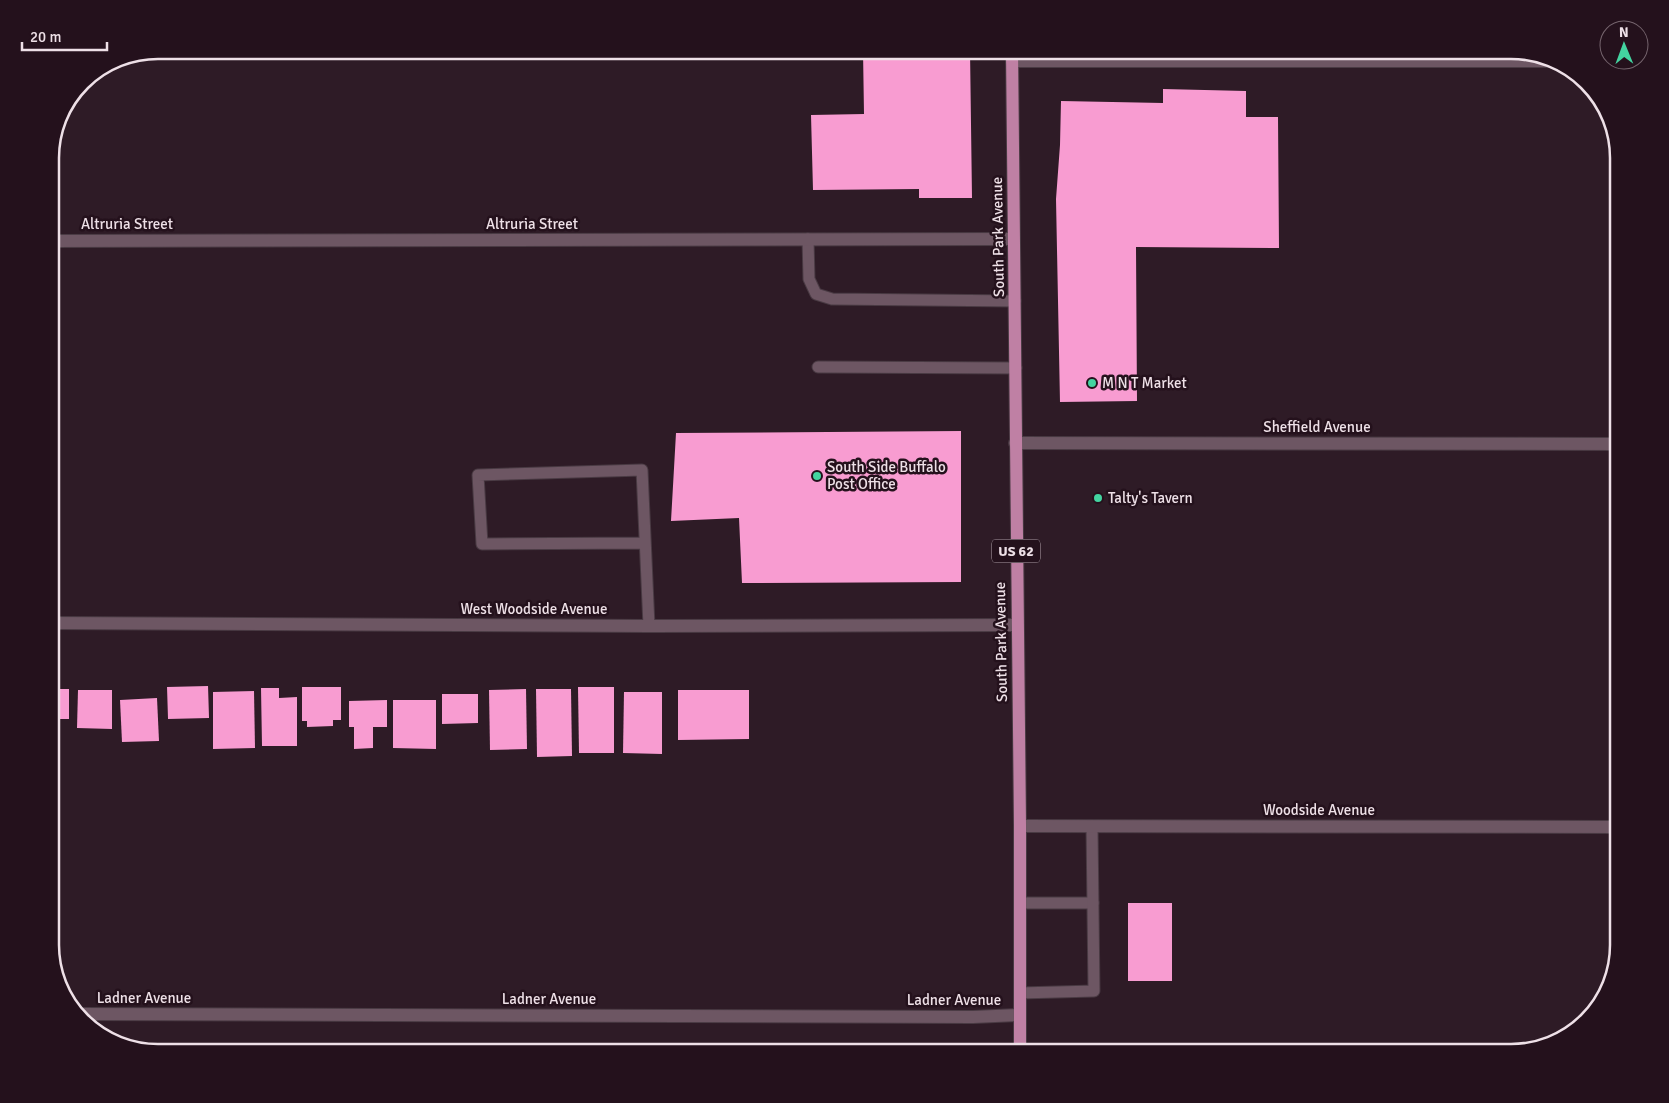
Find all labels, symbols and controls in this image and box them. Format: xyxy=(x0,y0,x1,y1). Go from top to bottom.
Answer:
scale bar xyxy=(22,20,108,52)
north arrow xyxy=(1599,20,1649,70)
text: N xyxy=(1619,24,1629,41)
text: 20 m xyxy=(30,28,61,46)
street label: South Park Avenue xyxy=(988,177,1008,297)
street label: Altruria Street xyxy=(81,215,173,233)
street label: Altruria Street xyxy=(486,215,578,233)
place label: M N T Market xyxy=(1102,374,1187,392)
marker: M N T Market xyxy=(1086,377,1098,389)
street label: Sheffield Avenue xyxy=(1263,418,1371,436)
place label: South Side Buffalo Post Office xyxy=(827,458,946,493)
marker: South Side Buffalo Post Office xyxy=(811,470,823,482)
place label: Talty's Tavern xyxy=(1108,489,1193,507)
marker: Talty's Tavern xyxy=(1092,492,1104,504)
road number: US 62 xyxy=(992,540,1040,562)
street label: South Park Avenue xyxy=(991,582,1011,702)
street label: West Woodside Avenue xyxy=(461,600,607,618)
street label: Woodside Avenue xyxy=(1263,801,1375,819)
street label: Ladner Avenue xyxy=(97,989,191,1007)
street label: Ladner Avenue xyxy=(502,990,596,1008)
street label: Ladner Avenue xyxy=(907,991,1001,1009)

